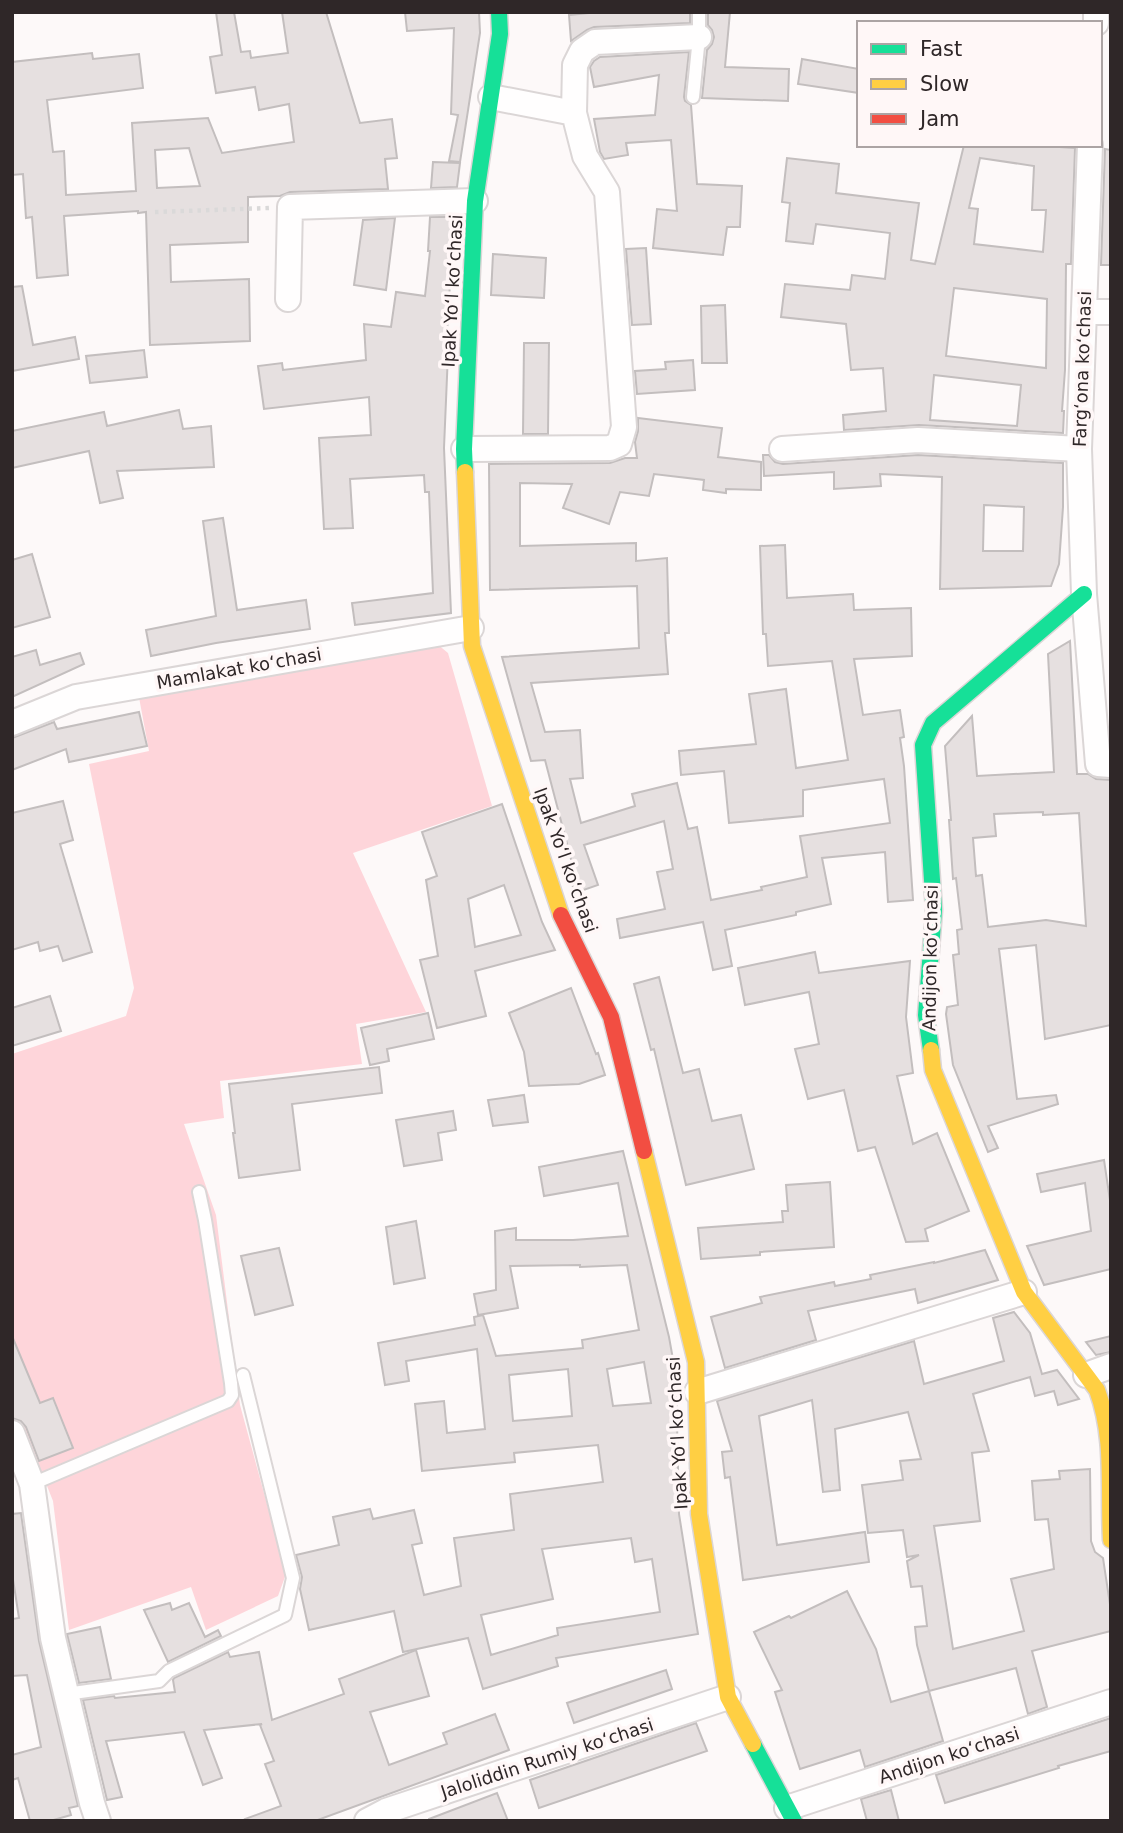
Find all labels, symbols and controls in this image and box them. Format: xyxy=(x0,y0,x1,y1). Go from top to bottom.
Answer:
legend xyxy=(857,21,1102,147)
text: Fast xyxy=(920,37,962,61)
text: Slow xyxy=(920,72,969,96)
text: Jam xyxy=(918,107,960,131)
street label: Ipak Yoʻl koʻchasi xyxy=(438,214,466,368)
street label: Fargʻona koʻchasi xyxy=(1069,290,1095,448)
street label: Mamlakat koʻchasi xyxy=(155,643,323,693)
street label: Ipak Yoʻl koʻchasi xyxy=(530,784,602,936)
street label: Andijon koʻchasi xyxy=(918,885,942,1031)
street label: Ipak Yoʻl koʻchasi xyxy=(663,1356,691,1510)
street label: Jaloliddin Rumiy koʻchasi xyxy=(437,1714,656,1803)
street label: Andijon koʻchasi xyxy=(876,1722,1022,1788)

